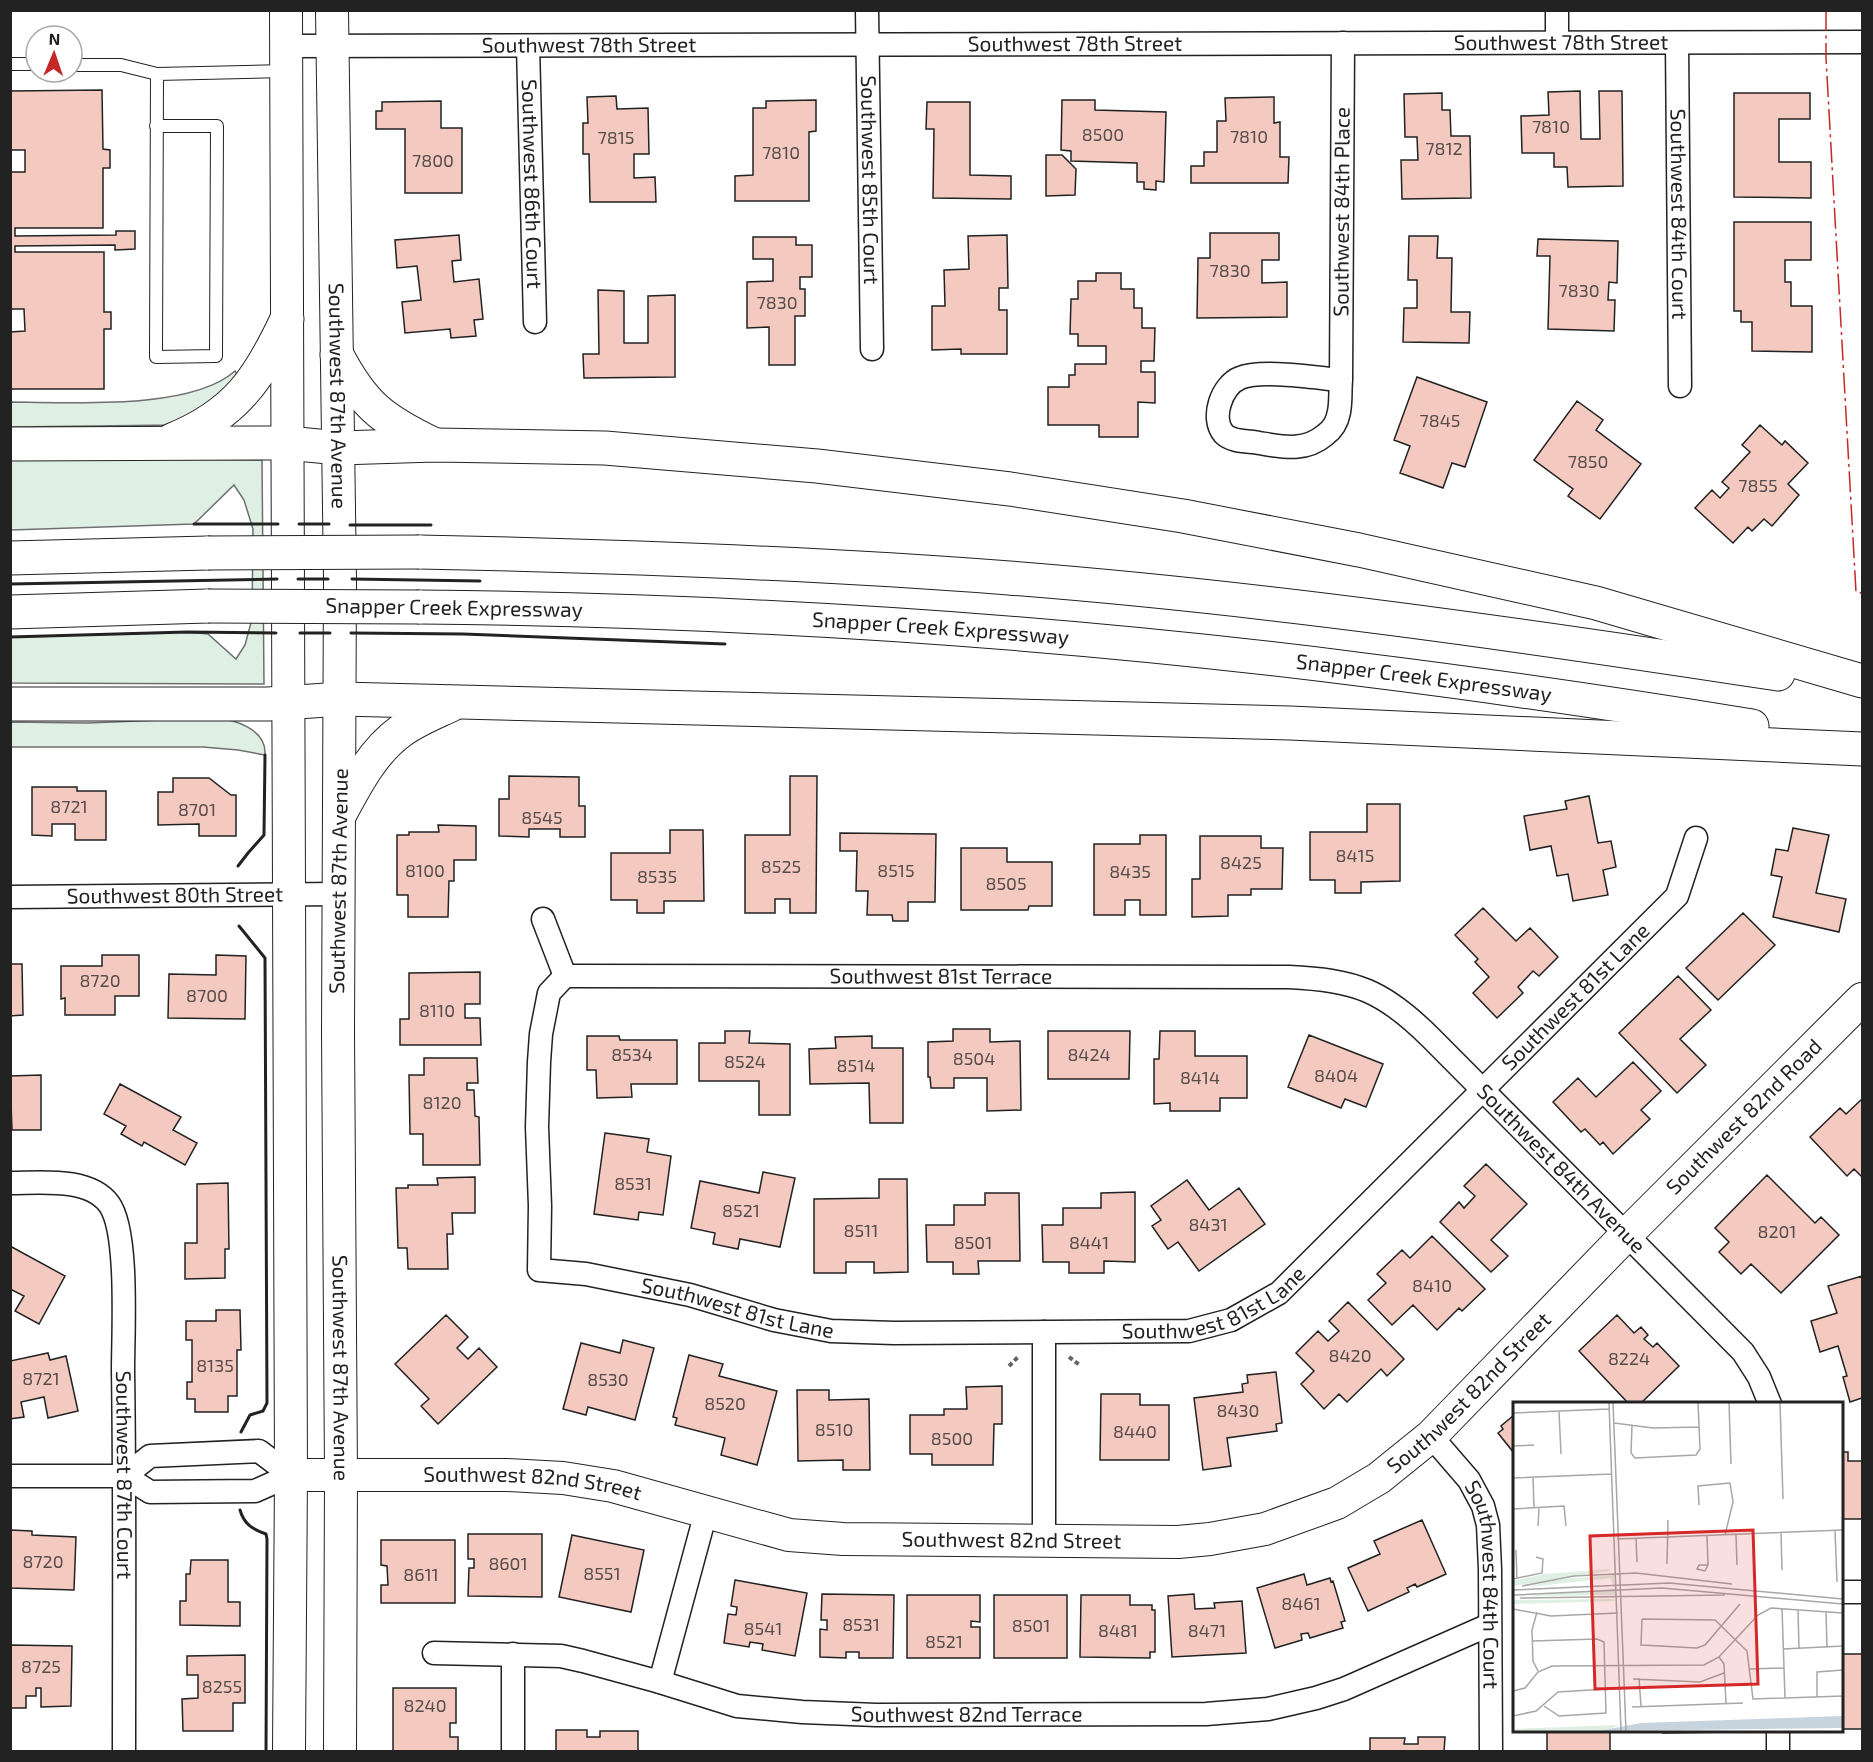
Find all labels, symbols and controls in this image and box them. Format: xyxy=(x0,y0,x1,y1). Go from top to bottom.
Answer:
north arrow xyxy=(24,24,84,84)
street label: Southwest 78th Street xyxy=(1454,28,1668,54)
text: N xyxy=(48,29,61,48)
street label: Southwest 78th Street xyxy=(968,30,1182,55)
street label: Southwest 78th Street xyxy=(482,31,696,57)
street label: Southwest 85th Court xyxy=(857,75,885,285)
street label: Southwest 86th Court xyxy=(518,79,548,289)
street label: Southwest 84th Place xyxy=(1327,107,1354,317)
street label: Southwest 84th Court xyxy=(1667,109,1693,319)
house number: 7810 xyxy=(1532,115,1570,137)
house number: 8500 xyxy=(1082,123,1124,145)
house number: 7810 xyxy=(1230,125,1268,147)
house number: 7815 xyxy=(598,126,634,148)
house number: 7812 xyxy=(1425,137,1463,159)
house number: 7810 xyxy=(762,141,800,163)
house number: 7800 xyxy=(412,149,454,171)
house number: 7830 xyxy=(1209,259,1251,281)
house number: 7830 xyxy=(1558,279,1600,301)
street label: Southwest 87th Avenue xyxy=(325,283,353,509)
house number: 7830 xyxy=(756,291,798,313)
house number: 7845 xyxy=(1420,409,1460,431)
house number: 7850 xyxy=(1568,450,1608,472)
house number: 7855 xyxy=(1738,474,1778,496)
street label: Snapper Creek Expressway xyxy=(325,592,583,621)
street label: Snapper Creek Expressway xyxy=(811,606,1070,649)
street label: Snapper Creek Expressway xyxy=(1295,648,1553,706)
street label: Southwest 87th Avenue xyxy=(323,768,352,994)
house number: 8721 xyxy=(50,795,88,817)
house number: 8701 xyxy=(178,798,216,820)
house number: 8545 xyxy=(521,806,563,828)
house number: 8415 xyxy=(1336,844,1374,866)
house number: 8425 xyxy=(1220,851,1262,873)
house number: 8525 xyxy=(761,855,801,877)
house number: 8100 xyxy=(405,859,445,881)
house number: 8515 xyxy=(877,859,915,881)
house number: 8435 xyxy=(1109,860,1151,882)
house number: 8535 xyxy=(637,865,677,887)
house number: 8505 xyxy=(985,872,1027,894)
street label: Southwest 80th Street xyxy=(67,881,283,907)
street label: Southwest 81st Lane xyxy=(1496,917,1654,1075)
street label: Southwest 81st Terrace xyxy=(830,962,1052,988)
house number: 8720 xyxy=(79,969,121,991)
house number: 8700 xyxy=(186,984,228,1006)
house number: 8110 xyxy=(419,999,455,1021)
street label: Southwest 82nd Road xyxy=(1660,1033,1826,1199)
house number: 8534 xyxy=(611,1043,653,1065)
house number: 8424 xyxy=(1067,1043,1111,1065)
house number: 8504 xyxy=(953,1047,995,1069)
house number: 8524 xyxy=(724,1050,766,1072)
house number: 8514 xyxy=(837,1054,875,1076)
house number: 8404 xyxy=(1314,1064,1358,1086)
house number: 8414 xyxy=(1180,1066,1220,1088)
street label: Southwest 84th Avenue xyxy=(1473,1078,1651,1258)
house number: 8120 xyxy=(422,1091,462,1113)
house number: 8531 xyxy=(614,1172,652,1194)
house number: 8521 xyxy=(722,1199,760,1221)
house number: 8431 xyxy=(1188,1213,1228,1235)
house number: 8511 xyxy=(844,1219,878,1241)
house number: 8201 xyxy=(1757,1220,1797,1242)
house number: 8501 xyxy=(954,1231,992,1253)
house number: 8441 xyxy=(1069,1231,1109,1253)
street label: Southwest 87th Avenue xyxy=(329,1255,355,1481)
street label: Southwest 81st Lane xyxy=(1122,1260,1310,1342)
street label: Southwest 81st Lane xyxy=(639,1271,836,1342)
house number: 8410 xyxy=(1412,1274,1452,1296)
street label: Southwest 82nd Street xyxy=(1381,1306,1555,1478)
house number: 8420 xyxy=(1329,1344,1371,1366)
house number: 8224 xyxy=(1608,1347,1650,1369)
house number: 8135 xyxy=(196,1354,234,1376)
house number: 8721 xyxy=(22,1367,60,1389)
house number: 8530 xyxy=(587,1368,629,1390)
street label: Southwest 87th Court xyxy=(112,1370,138,1579)
house number: 8520 xyxy=(704,1392,746,1414)
house number: 8430 xyxy=(1217,1399,1259,1421)
inset map xyxy=(1513,1402,1843,1732)
house number: 8510 xyxy=(815,1418,853,1440)
house number: 8440 xyxy=(1113,1420,1157,1442)
house number: 8500 xyxy=(931,1427,973,1449)
street label: Southwest 82nd Street xyxy=(423,1461,645,1504)
street label: Southwest 84th Court xyxy=(1460,1476,1505,1689)
street label: Southwest 82nd Street xyxy=(901,1526,1121,1552)
house number: 8720 xyxy=(22,1550,64,1572)
house number: 8601 xyxy=(488,1552,528,1574)
house number: 8551 xyxy=(583,1562,621,1584)
house number: 8611 xyxy=(403,1563,439,1585)
house number: 8461 xyxy=(1281,1592,1321,1614)
house number: 8531 xyxy=(842,1613,880,1635)
house number: 8501 xyxy=(1012,1614,1050,1636)
house number: 8541 xyxy=(744,1617,782,1639)
house number: 8481 xyxy=(1098,1619,1138,1641)
house number: 8471 xyxy=(1188,1619,1226,1641)
house number: 8521 xyxy=(925,1630,963,1652)
house number: 8725 xyxy=(21,1655,61,1677)
house number: 8255 xyxy=(202,1675,242,1697)
house number: 8240 xyxy=(404,1694,446,1716)
street label: Southwest 82nd Terrace xyxy=(850,1700,1083,1726)

